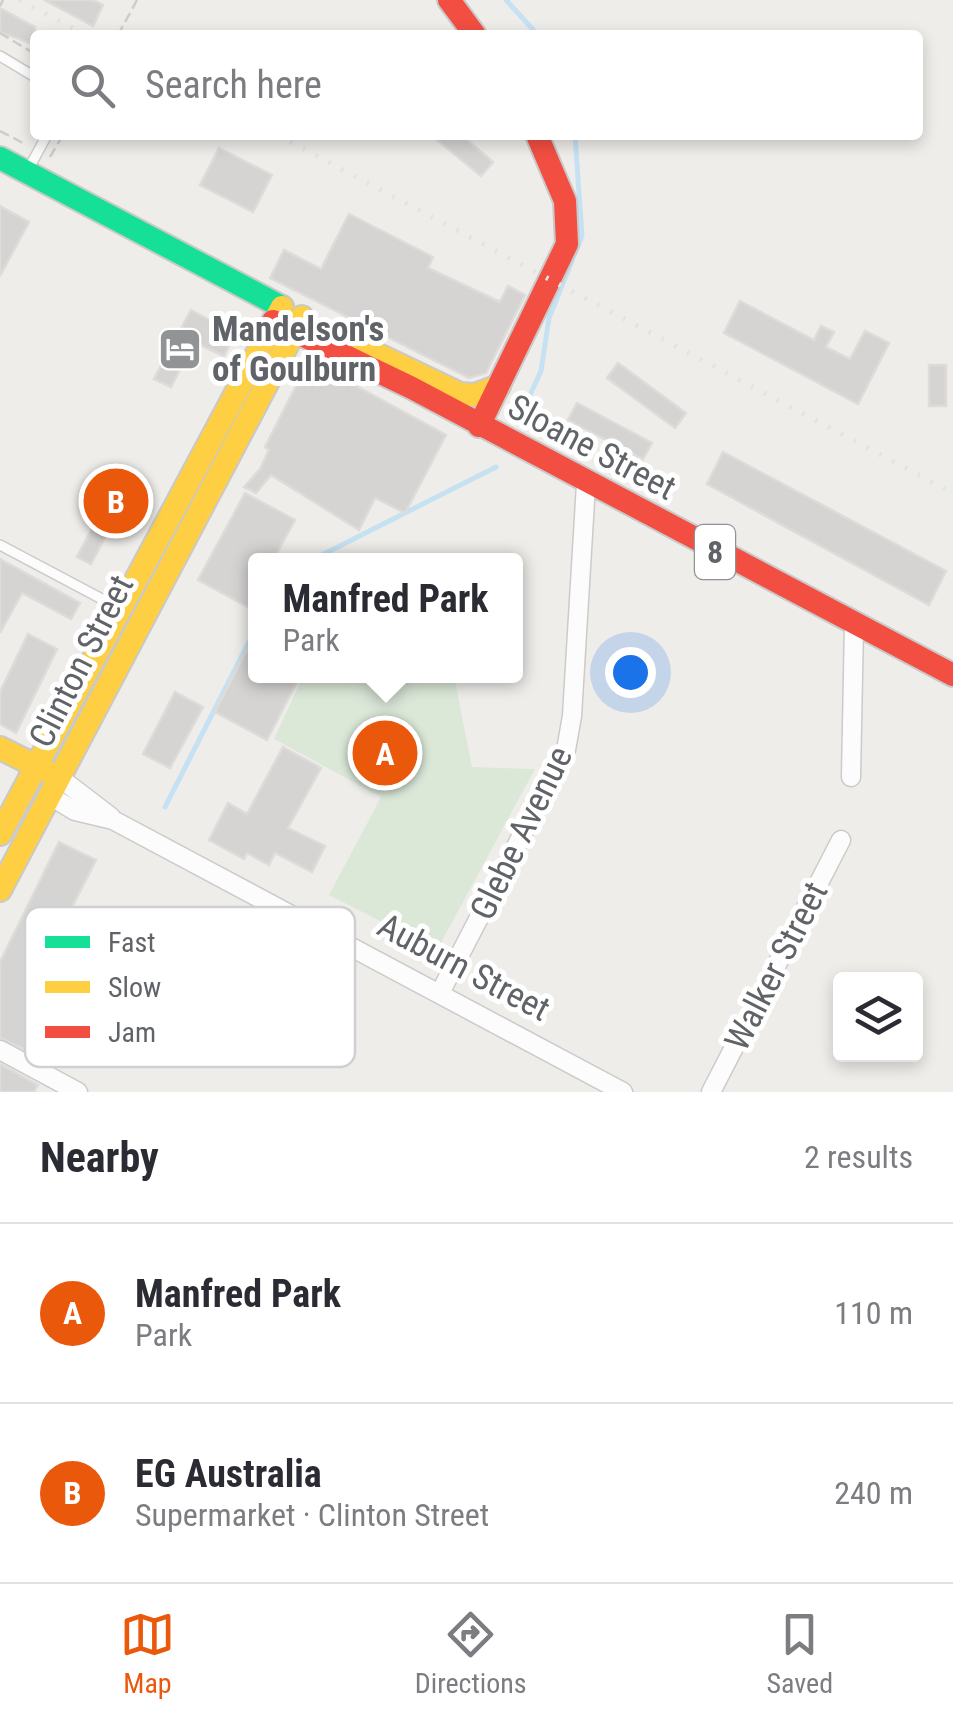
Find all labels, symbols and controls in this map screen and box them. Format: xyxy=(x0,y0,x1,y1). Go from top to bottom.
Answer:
search box xyxy=(30,30,923,140)
icon: search xyxy=(65,58,120,113)
text: Search here xyxy=(145,63,322,107)
place label: Mandelson's of Goulburn xyxy=(212,309,384,390)
hotel icon: Mandelson's of Goulburn xyxy=(157,326,203,372)
street label: Sloane Street xyxy=(501,386,683,509)
pin: B xyxy=(84,464,148,538)
road number: 8 xyxy=(695,525,735,579)
popup xyxy=(248,553,523,683)
street label: Clinton Street xyxy=(21,568,142,754)
text: Manfred Park xyxy=(283,577,488,621)
text: Park xyxy=(283,621,340,659)
your location xyxy=(605,647,656,698)
pin: A xyxy=(352,716,418,790)
street label: Glebe Avenue xyxy=(462,740,581,927)
street label: Walker Street xyxy=(717,875,836,1057)
street label: Auburn Street xyxy=(371,905,557,1030)
legend xyxy=(25,907,355,1067)
text: Fast xyxy=(108,926,155,959)
text: Slow xyxy=(108,971,161,1004)
map controls xyxy=(833,972,923,1062)
button: layers xyxy=(833,972,923,1062)
text: Jam xyxy=(108,1016,156,1049)
text: Nearby xyxy=(40,1133,159,1182)
text: 2 results xyxy=(804,1138,913,1176)
text: Manfred Park xyxy=(135,1272,341,1316)
text: A xyxy=(63,1294,82,1332)
text: 110 m xyxy=(834,1294,913,1332)
text: Park xyxy=(135,1316,192,1354)
text: EG Australia xyxy=(135,1452,322,1496)
text: B xyxy=(64,1474,81,1512)
text: 240 m xyxy=(834,1474,913,1512)
text: Supermarket · Clinton Street xyxy=(135,1496,489,1534)
tab: Map xyxy=(120,1607,175,1700)
tab: Directions xyxy=(415,1607,527,1700)
tab: Saved xyxy=(766,1607,833,1700)

